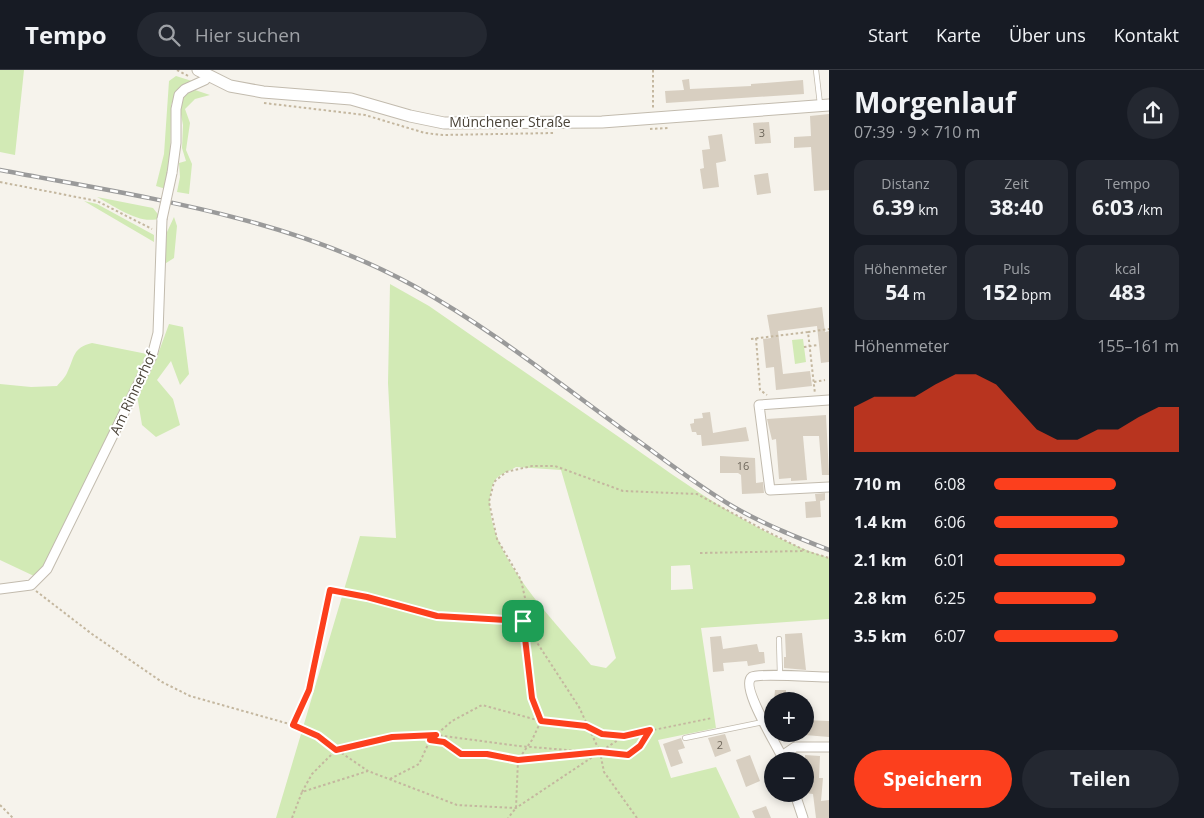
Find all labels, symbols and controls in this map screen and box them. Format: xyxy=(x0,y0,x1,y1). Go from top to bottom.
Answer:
search box xyxy=(137,12,487,57)
text: Tempo xyxy=(25,18,107,51)
icon: search xyxy=(155,21,183,49)
text: Hier suchen xyxy=(195,22,301,48)
text: Start xyxy=(868,23,908,47)
text: Karte xyxy=(936,23,981,47)
text: Über uns xyxy=(1009,23,1086,47)
text: Kontakt xyxy=(1114,23,1179,47)
text: Morgenlauf xyxy=(854,83,1016,121)
button: share xyxy=(1127,87,1179,139)
street label: Münchener Straße xyxy=(449,112,571,131)
text: 07:39 · 9 × 710 m xyxy=(854,121,980,143)
house number: 3 xyxy=(759,125,765,140)
text: Distanz xyxy=(881,174,930,193)
text: Zeit xyxy=(1004,174,1029,193)
text: Tempo xyxy=(1105,174,1150,193)
text: 6.39 xyxy=(873,193,915,221)
text: 38:40 xyxy=(989,193,1044,221)
text: 6:03 xyxy=(1092,193,1134,221)
text: km xyxy=(915,200,938,219)
text: /km xyxy=(1134,200,1163,219)
text: Höhenmeter xyxy=(864,259,947,278)
text: Puls xyxy=(1003,259,1030,278)
text: kcal xyxy=(1115,259,1140,278)
text: 54 xyxy=(885,278,909,306)
text: 152 xyxy=(982,278,1018,306)
text: 483 xyxy=(1109,278,1146,306)
text: m xyxy=(909,285,926,304)
text: bpm xyxy=(1018,285,1051,304)
text: Höhenmeter xyxy=(854,335,949,357)
text: 155–161 m xyxy=(1097,335,1179,357)
street label: Am Rinnerhof xyxy=(105,347,161,438)
house number: 16 xyxy=(737,458,749,473)
text: 710 m xyxy=(854,473,901,495)
text: 6:08 xyxy=(934,473,966,495)
text: 1.4 km xyxy=(854,511,907,533)
text: 6:06 xyxy=(934,511,966,533)
text: 2.1 km xyxy=(854,549,907,571)
text: 6:01 xyxy=(934,549,966,571)
text: 2.8 km xyxy=(854,587,907,609)
text: 6:25 xyxy=(934,587,966,609)
pin xyxy=(502,600,544,642)
icon: arrive xyxy=(509,607,537,635)
text: 3.5 km xyxy=(854,625,907,647)
text: 6:07 xyxy=(934,625,966,647)
map controls xyxy=(764,692,814,802)
button: + xyxy=(764,692,814,742)
house number: 2 xyxy=(717,737,723,752)
button: Speichern xyxy=(854,750,1012,808)
button: Teilen xyxy=(1022,750,1179,808)
button: − xyxy=(764,752,814,802)

